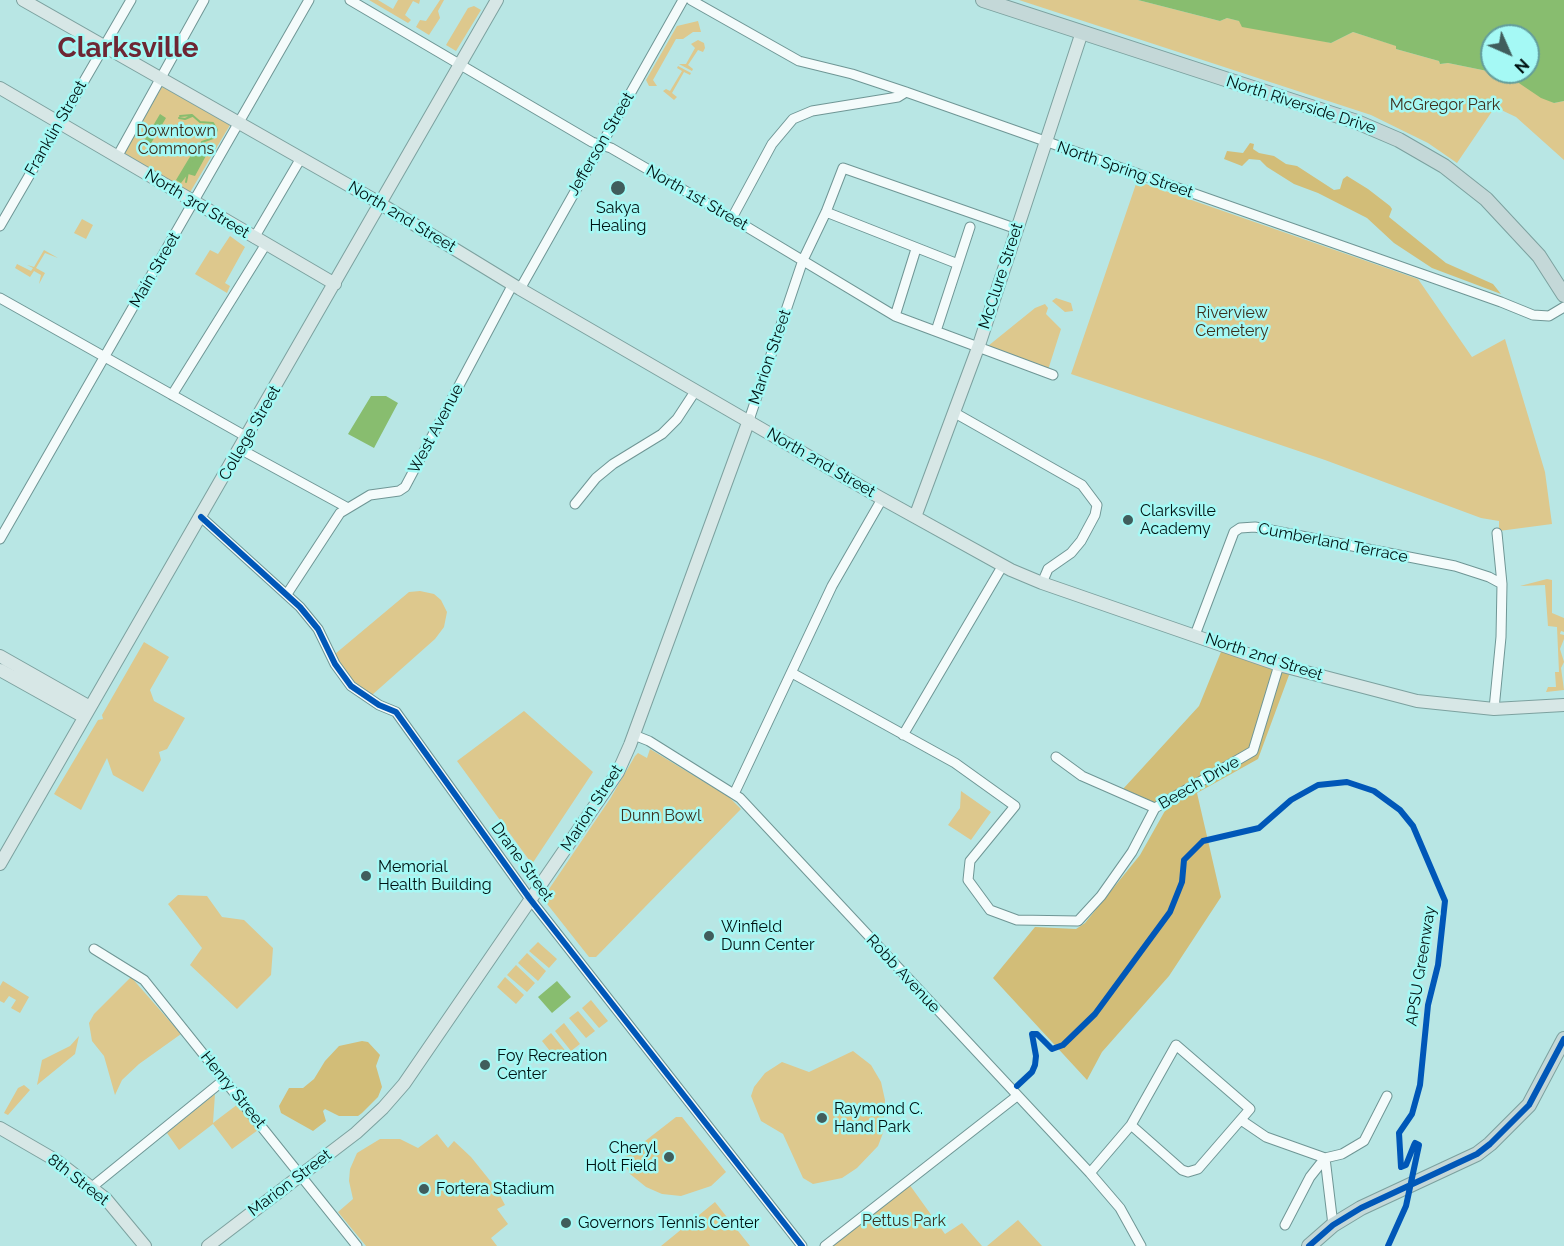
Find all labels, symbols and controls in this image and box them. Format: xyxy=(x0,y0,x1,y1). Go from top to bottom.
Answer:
north arrow xyxy=(1480,24,1540,84)
district label: Clarksville xyxy=(57,32,199,66)
text: N xyxy=(1511,55,1533,77)
street label: North Riverside Drive xyxy=(1224,72,1378,138)
street label: Franklin Street xyxy=(21,77,91,179)
street label: Jefferson Street xyxy=(564,89,638,199)
park label: McGregor Park xyxy=(1390,95,1500,115)
park label: Downtown Commons xyxy=(136,121,216,159)
street label: North Spring Street xyxy=(1055,138,1195,202)
street label: North 1st Street xyxy=(643,161,751,235)
street label: North 3rd Street xyxy=(141,165,253,243)
street label: North 2nd Street xyxy=(345,177,459,257)
marker: Sakya Healing xyxy=(609,179,627,197)
place label: Sakya Healing xyxy=(590,198,646,236)
street label: McClure Street xyxy=(975,220,1027,332)
street label: Main Street xyxy=(126,229,184,311)
park label: Riverview Cemetery xyxy=(1195,303,1269,341)
street label: Marion Street xyxy=(745,307,795,407)
street label: West Avenue xyxy=(404,381,468,477)
street label: College Street xyxy=(215,382,285,484)
street label: North 2nd Street xyxy=(763,424,879,502)
place label: Clarksville Academy xyxy=(1140,501,1216,539)
marker: Clarksville Academy xyxy=(1121,513,1135,527)
street label: Cumberland Terrace xyxy=(1257,519,1409,567)
street label: North 2nd Street xyxy=(1203,629,1325,685)
street label: Beech Drive xyxy=(1155,752,1243,814)
street label: Marion Street xyxy=(557,761,627,855)
park label: Dunn Bowl xyxy=(621,806,701,826)
street label: Drane Street xyxy=(487,819,557,905)
place label: Memorial Health Building xyxy=(378,857,492,895)
marker: Memorial Health Building xyxy=(359,869,373,883)
street label: APSU Greenway xyxy=(1402,905,1440,1027)
place label: Winfield Dunn Center xyxy=(721,917,815,955)
marker: Winfield Dunn Center xyxy=(702,929,716,943)
street label: Robb Avenue xyxy=(862,931,944,1017)
place label: Foy Recreation Center xyxy=(497,1046,607,1084)
street label: Henry Street xyxy=(196,1048,270,1132)
marker: Foy Recreation Center xyxy=(478,1058,492,1072)
place label: Raymond C. Hand Park xyxy=(834,1099,923,1137)
marker: Raymond C. Hand Park xyxy=(815,1111,829,1125)
place label: Cheryl Holt Field xyxy=(585,1138,657,1176)
street label: Marion Street xyxy=(245,1146,335,1220)
street label: 8th Street xyxy=(43,1150,113,1210)
marker: Cheryl Holt Field xyxy=(662,1150,676,1164)
place label: Fortera Stadium xyxy=(436,1179,554,1199)
marker: Fortera Stadium xyxy=(417,1182,431,1196)
park label: Pettus Park xyxy=(862,1211,946,1231)
place label: Governors Tennis Center xyxy=(578,1213,759,1233)
marker: Governors Tennis Center xyxy=(559,1216,573,1230)

